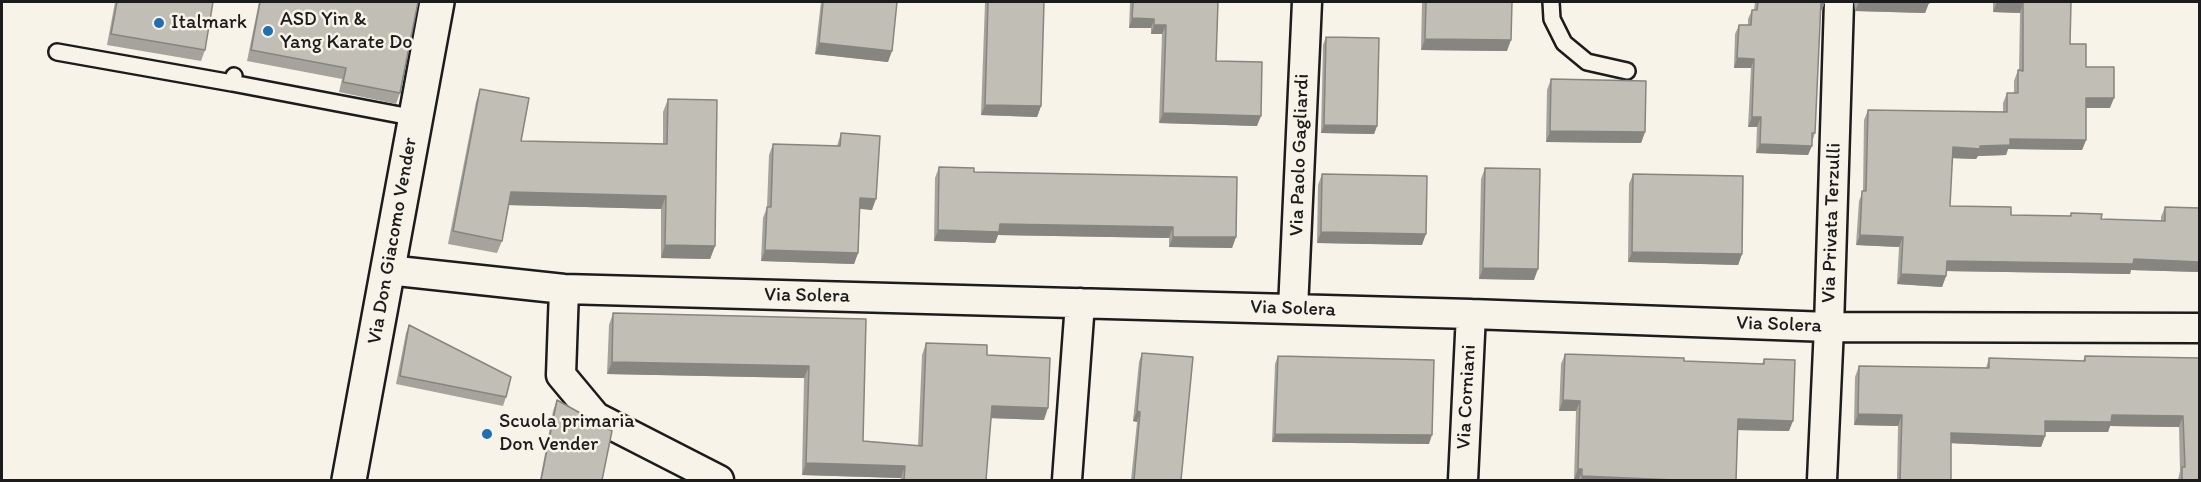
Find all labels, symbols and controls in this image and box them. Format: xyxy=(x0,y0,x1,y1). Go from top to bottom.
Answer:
place label: ASD Yin & Yang Karate Do xyxy=(280,8,412,55)
place label: Italmark xyxy=(171,11,247,35)
marker: Italmark xyxy=(152,16,166,30)
marker: ASD Yin & Yang Karate Do xyxy=(261,24,275,38)
street label: Via Paolo Gagliardi xyxy=(1285,73,1315,237)
street label: Via Don Giacomo Vender xyxy=(363,136,423,346)
street label: Via Privata Terzulli xyxy=(1817,142,1847,304)
street label: Via Solera xyxy=(764,283,850,309)
street label: Via Solera xyxy=(1250,296,1336,322)
street label: Via Solera xyxy=(1736,312,1822,338)
street label: Via Corniani xyxy=(1452,344,1482,450)
place label: Scuola primaria Don Vender xyxy=(499,410,635,457)
marker: Scuola primaria Don Vender xyxy=(480,427,494,441)

